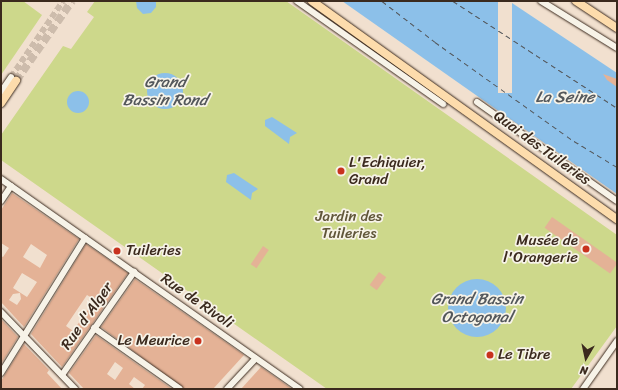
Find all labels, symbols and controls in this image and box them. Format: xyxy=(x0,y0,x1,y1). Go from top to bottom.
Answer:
water label: Grand Bassin Rond xyxy=(122,72,208,110)
water label: La Seine xyxy=(536,87,594,107)
street label: Quai des Tuileries xyxy=(490,107,594,189)
place label: L'Echiquier, Grand xyxy=(349,153,426,188)
marker: L'Echiquier, Grand xyxy=(336,166,346,176)
park label: Jardin des Tuileries xyxy=(315,207,383,242)
place label: Musée de l'Orangerie xyxy=(503,231,578,266)
place label: Tuileries xyxy=(126,242,181,260)
marker: Musée de l'Orangerie xyxy=(581,244,591,254)
marker: Tuileries xyxy=(111,245,123,257)
street label: Rue de Rivoli xyxy=(157,269,237,333)
street label: Rue d'Alger xyxy=(57,279,117,353)
water label: Grand Bassin Octogonal xyxy=(431,289,523,327)
place label: Le Meurice xyxy=(118,332,190,350)
marker: Le Meurice xyxy=(193,336,203,346)
north arrow xyxy=(566,338,606,378)
place label: Le Tibre xyxy=(498,346,551,364)
marker: Le Tibre xyxy=(485,350,495,360)
text: N xyxy=(579,360,589,380)

